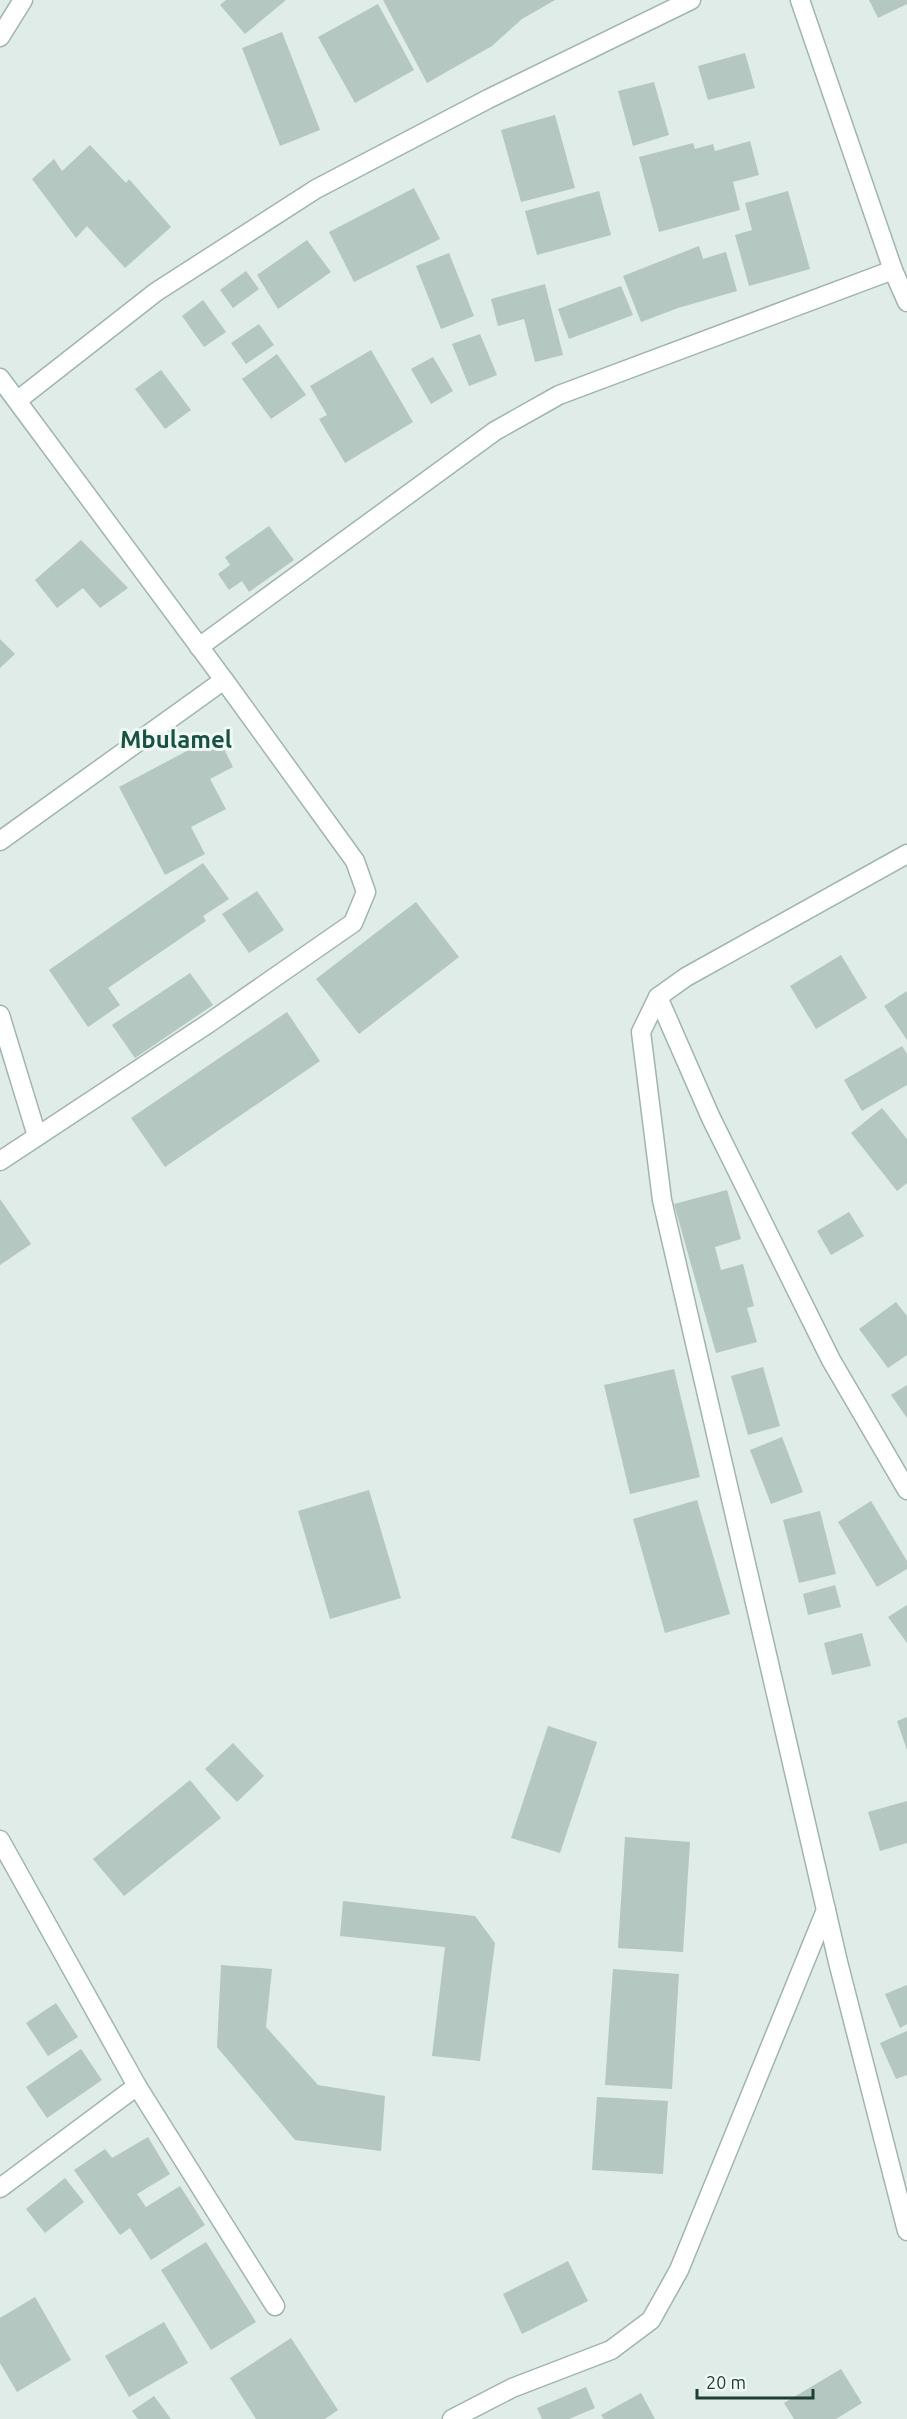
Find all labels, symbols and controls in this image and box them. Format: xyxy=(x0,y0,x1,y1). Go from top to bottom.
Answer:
district label: Mbulamel xyxy=(120,726,232,753)
scale bar xyxy=(697,2362,812,2400)
text: 20 m xyxy=(706,2372,746,2392)

